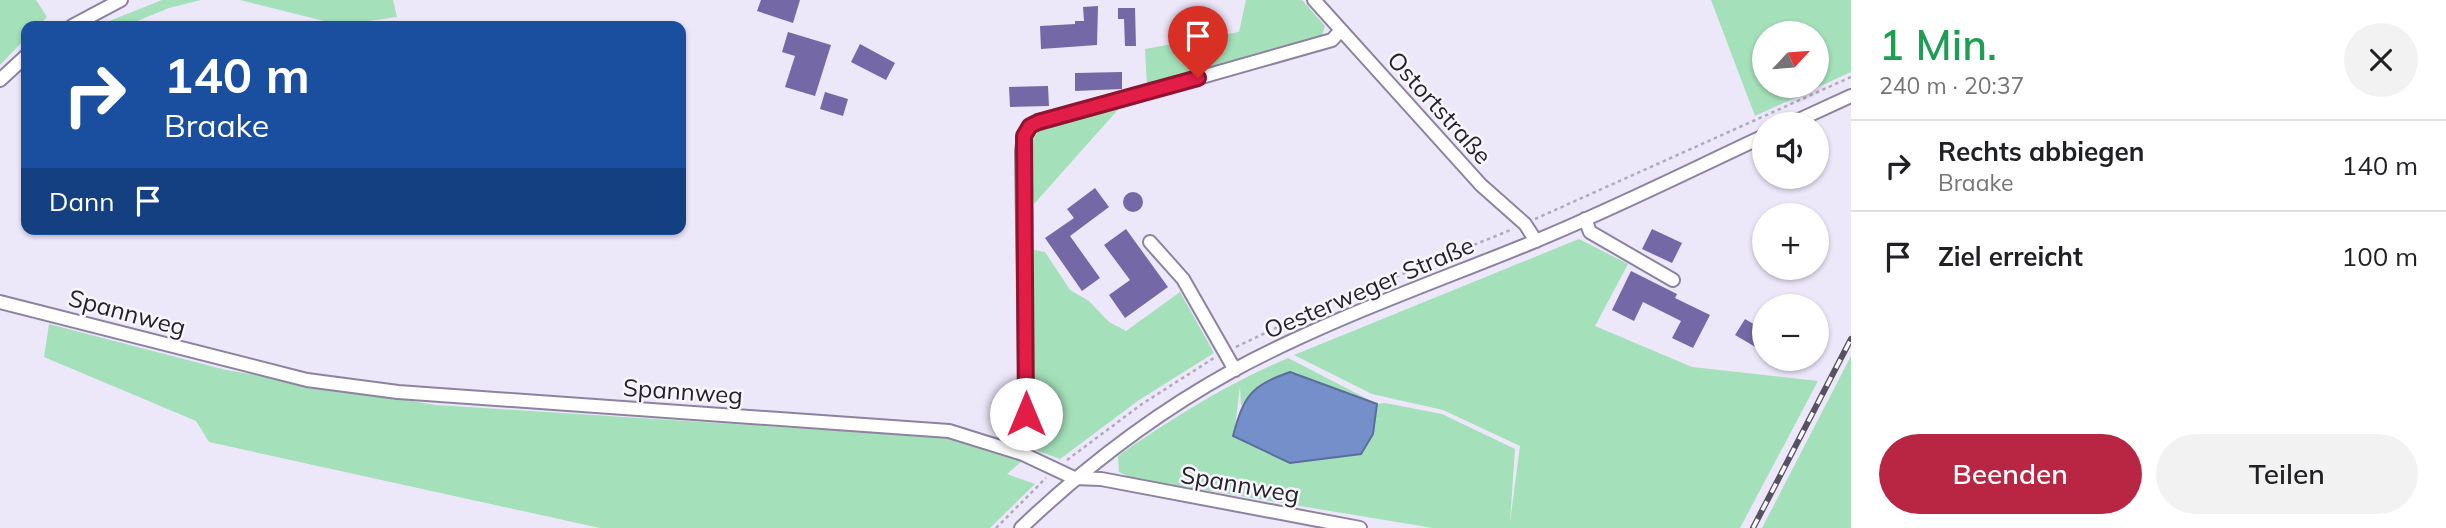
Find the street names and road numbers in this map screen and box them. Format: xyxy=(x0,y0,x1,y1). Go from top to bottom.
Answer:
street label: Ostortstraße xyxy=(1381,45,1498,170)
street label: Oesterweger Straße xyxy=(1259,229,1478,345)
street label: Spannweg xyxy=(65,282,189,342)
street label: Spannweg xyxy=(622,372,744,410)
street label: Spannweg xyxy=(1178,459,1302,509)

